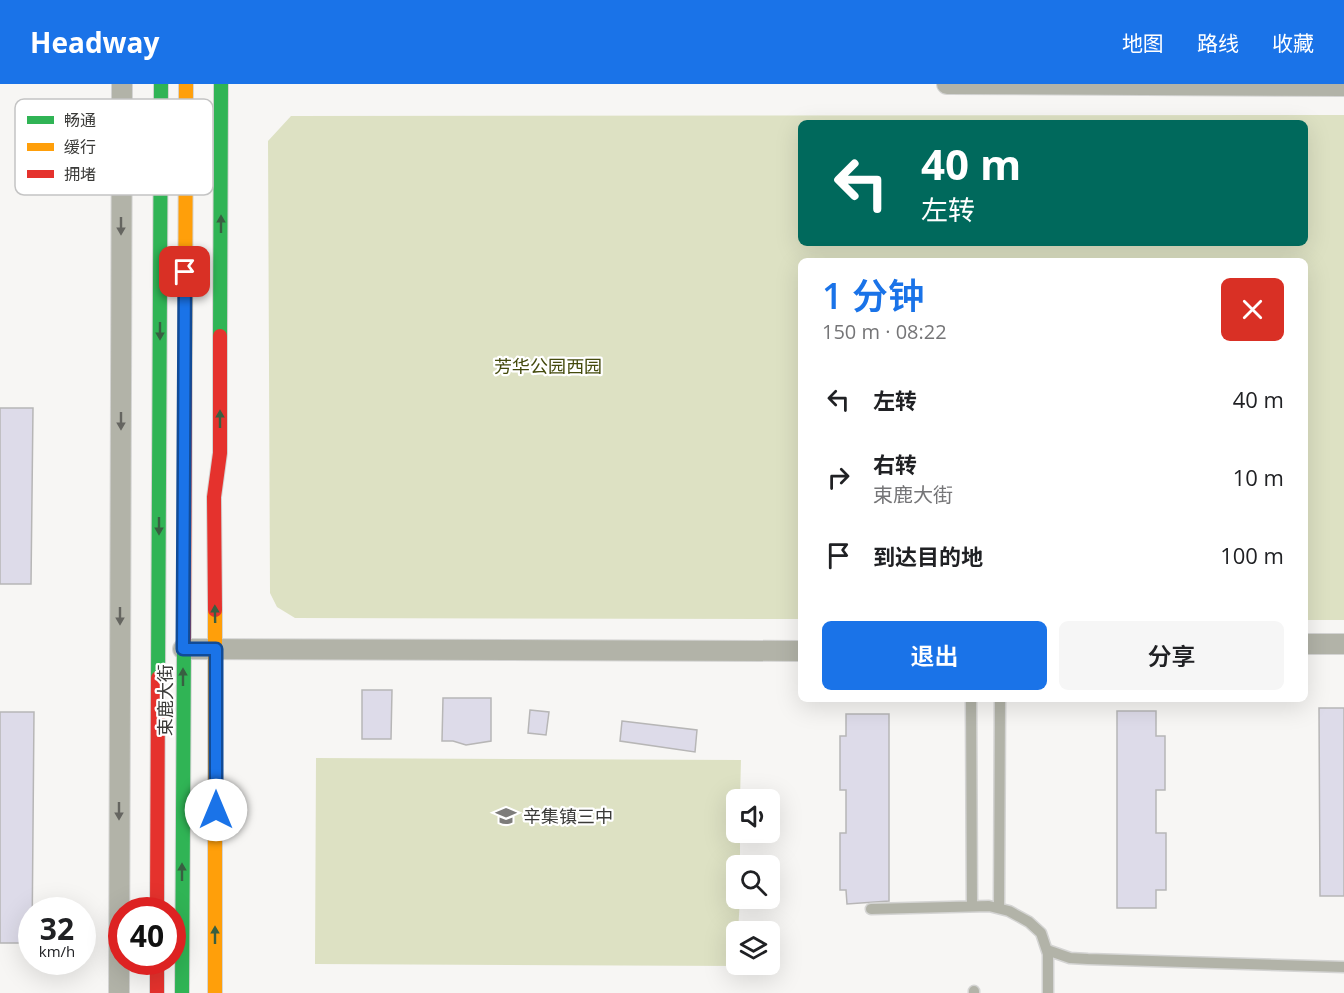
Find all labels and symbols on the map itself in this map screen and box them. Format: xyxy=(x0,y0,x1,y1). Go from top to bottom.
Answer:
legend xyxy=(15,99,213,195)
text: 畅通 xyxy=(64,109,96,131)
text: 缓行 xyxy=(64,136,96,158)
text: 拥堵 xyxy=(64,163,96,185)
one-way arrow xyxy=(216,214,226,233)
one-way arrow xyxy=(116,217,126,236)
pin xyxy=(159,246,210,297)
one-way arrow xyxy=(155,322,165,341)
park label: 芳华公园西园 xyxy=(494,354,602,378)
one-way arrow xyxy=(215,409,225,428)
one-way arrow xyxy=(116,412,126,431)
one-way arrow xyxy=(154,517,164,536)
one-way arrow xyxy=(210,604,220,623)
one-way arrow xyxy=(115,607,125,626)
street label: 束鹿大街 xyxy=(153,664,177,736)
one-way arrow xyxy=(178,667,188,686)
position arrow xyxy=(184,778,248,842)
one-way arrow xyxy=(114,802,124,821)
school or university icon: 辛集镇三中 xyxy=(494,804,518,828)
place label: 辛集镇三中 xyxy=(523,804,613,828)
one-way arrow xyxy=(177,862,187,881)
speed limit sign: 40 xyxy=(108,897,186,975)
one-way arrow xyxy=(210,925,220,944)

